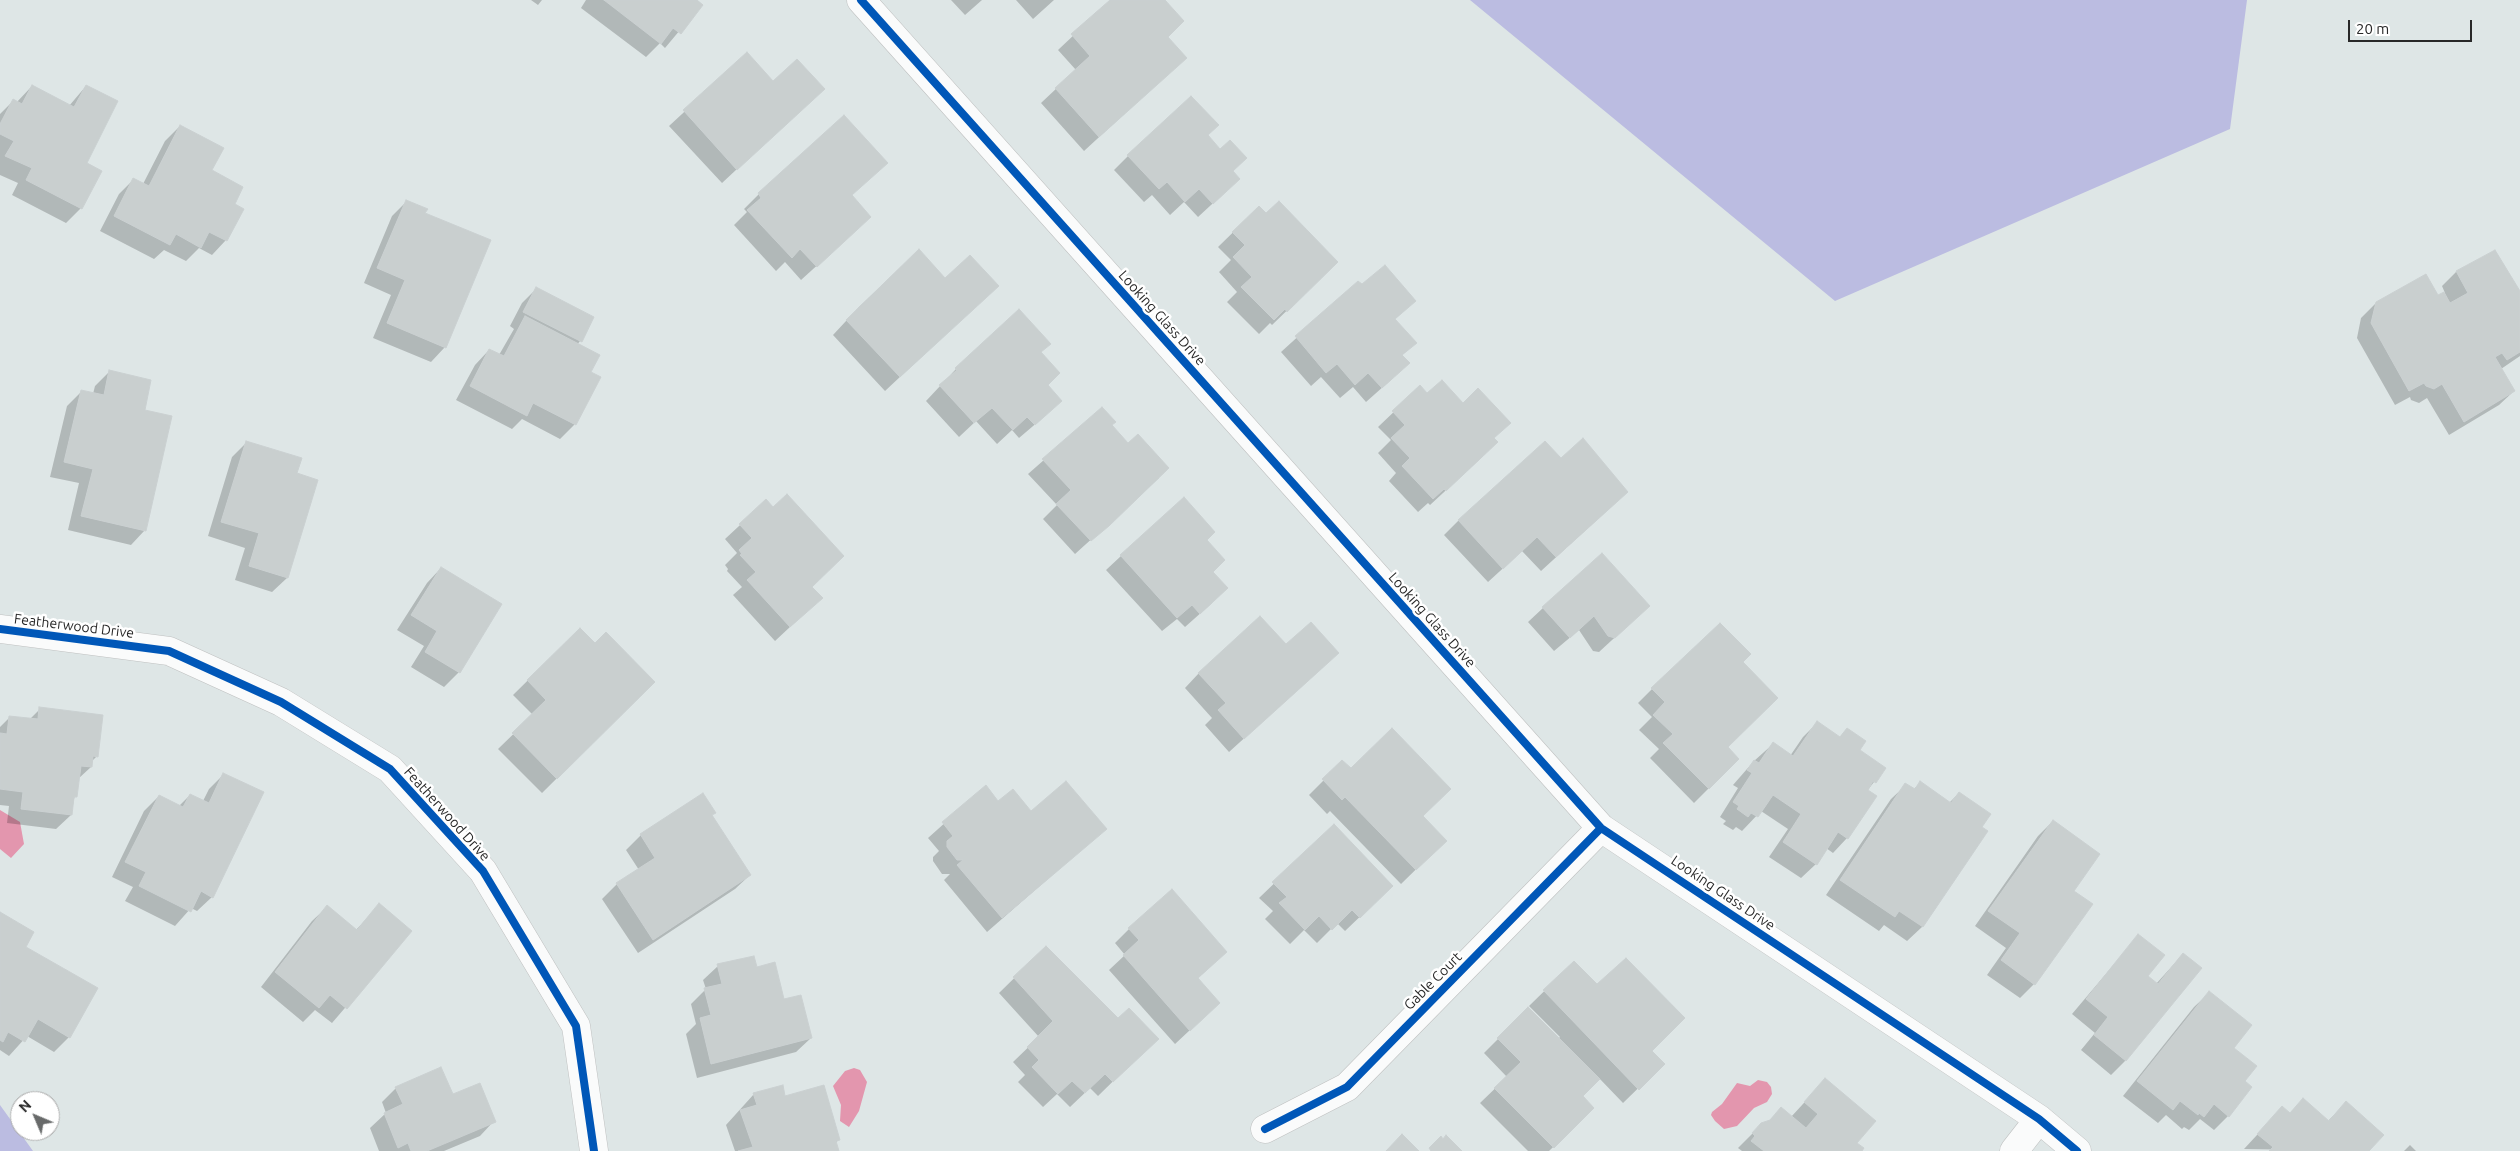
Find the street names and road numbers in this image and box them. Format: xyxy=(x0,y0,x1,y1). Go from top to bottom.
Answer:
street label: Looking Glass Drive xyxy=(1115,267,1209,369)
street label: Looking Glass Drive xyxy=(1385,569,1479,671)
street label: Featherwood Drive xyxy=(13,610,135,642)
street label: Featherwood Drive xyxy=(400,763,494,865)
street label: Looking Glass Drive xyxy=(1668,852,1778,934)
street label: Gable Court xyxy=(1401,949,1465,1013)

